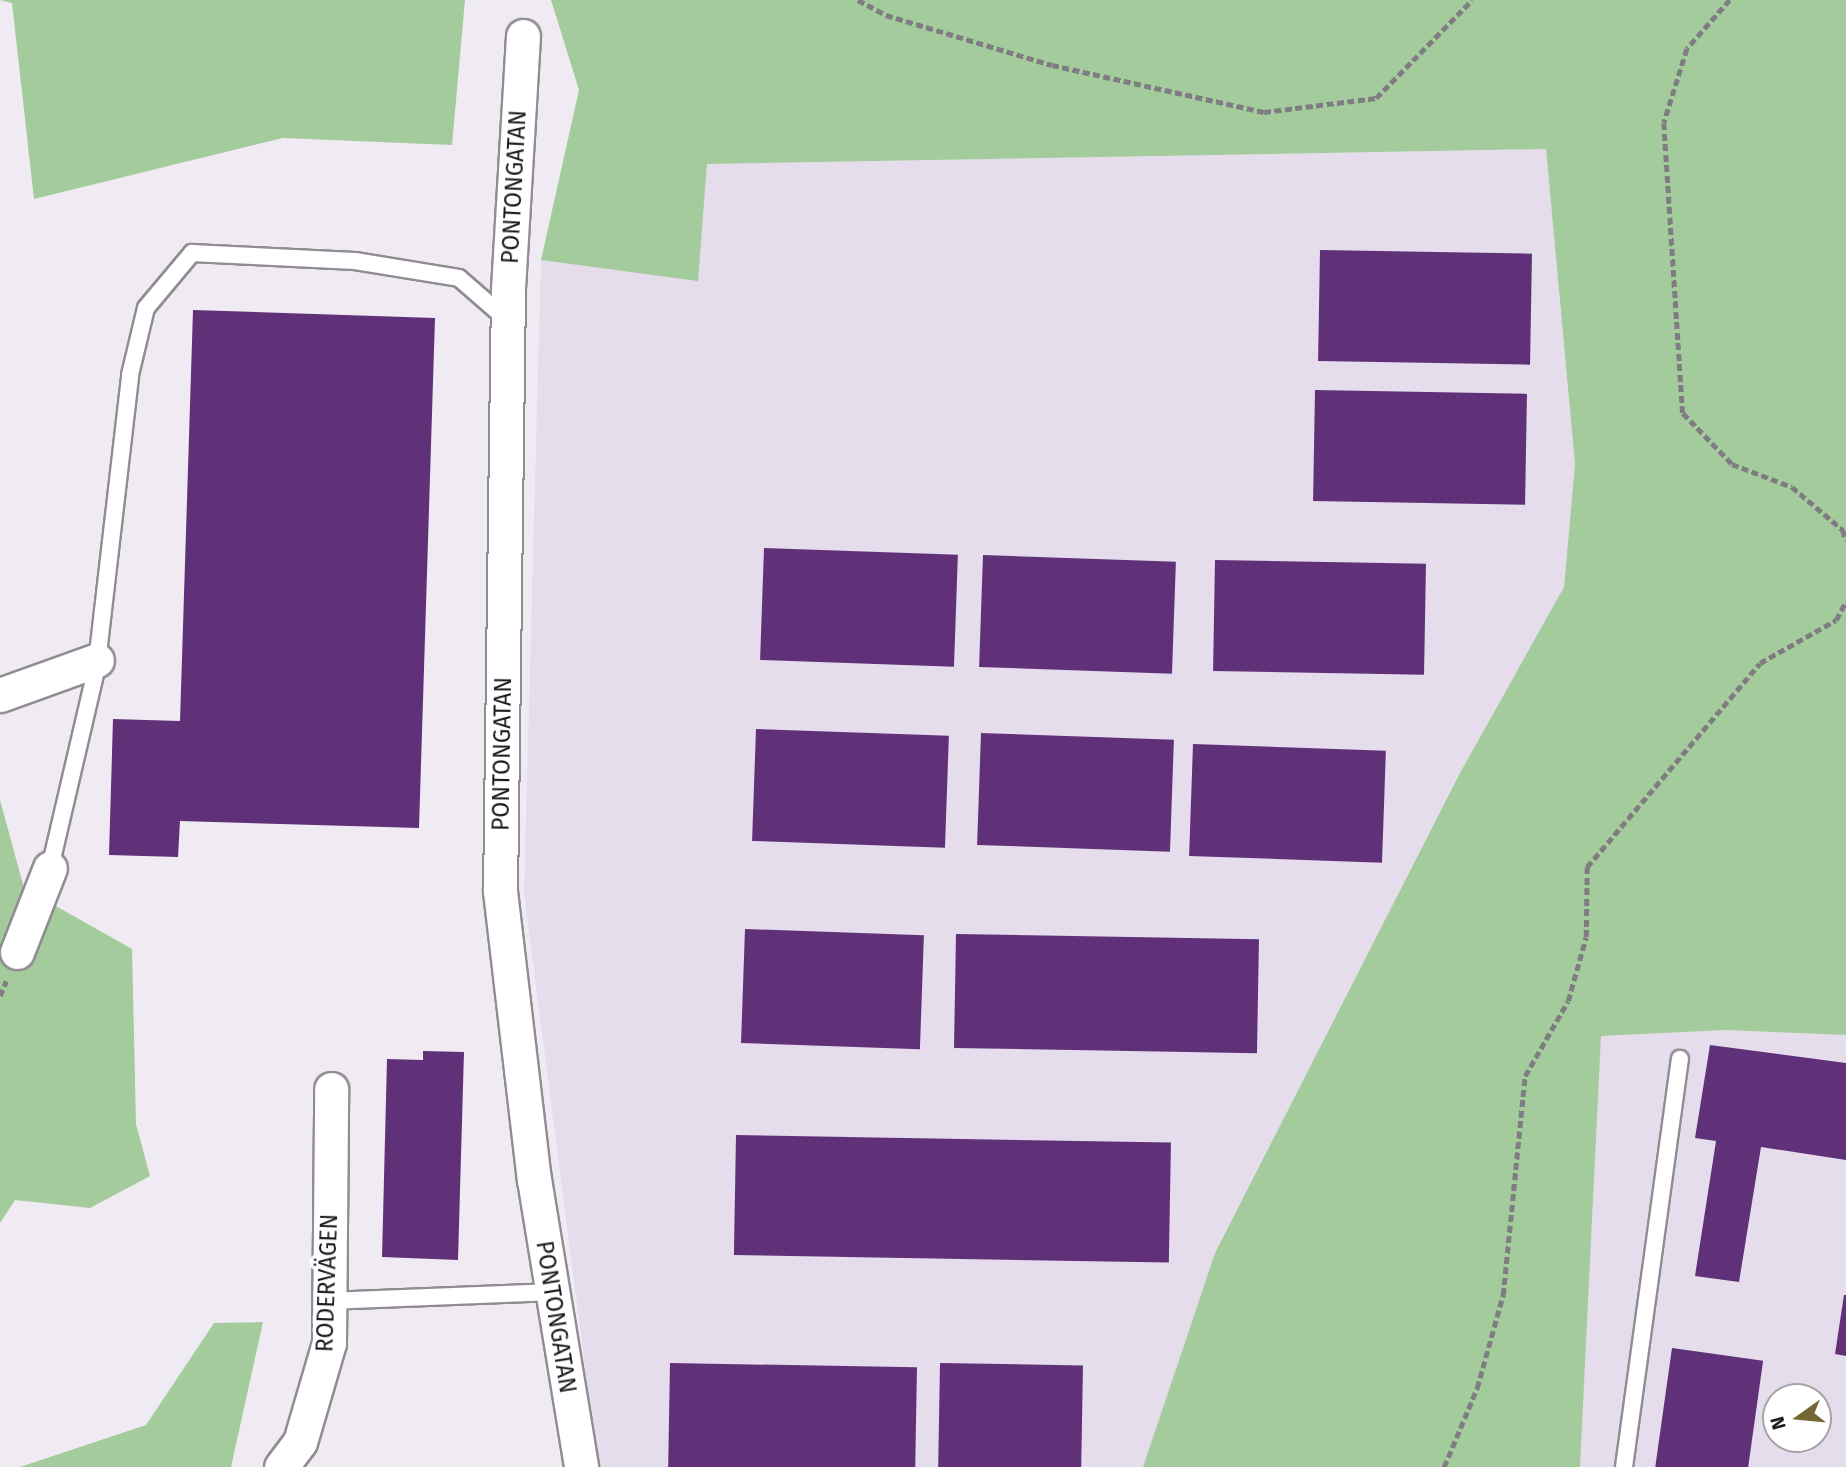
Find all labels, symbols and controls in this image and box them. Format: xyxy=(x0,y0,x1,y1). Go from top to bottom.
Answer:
street label: PONTONGATAN xyxy=(496,109,532,265)
street label: PONTONGATAN xyxy=(487,677,517,831)
street label: RODERVÄGEN xyxy=(311,1213,343,1353)
street label: PONTONGATAN xyxy=(530,1239,582,1395)
north arrow xyxy=(1762,1383,1832,1453)
text: N xyxy=(1765,1414,1791,1432)

